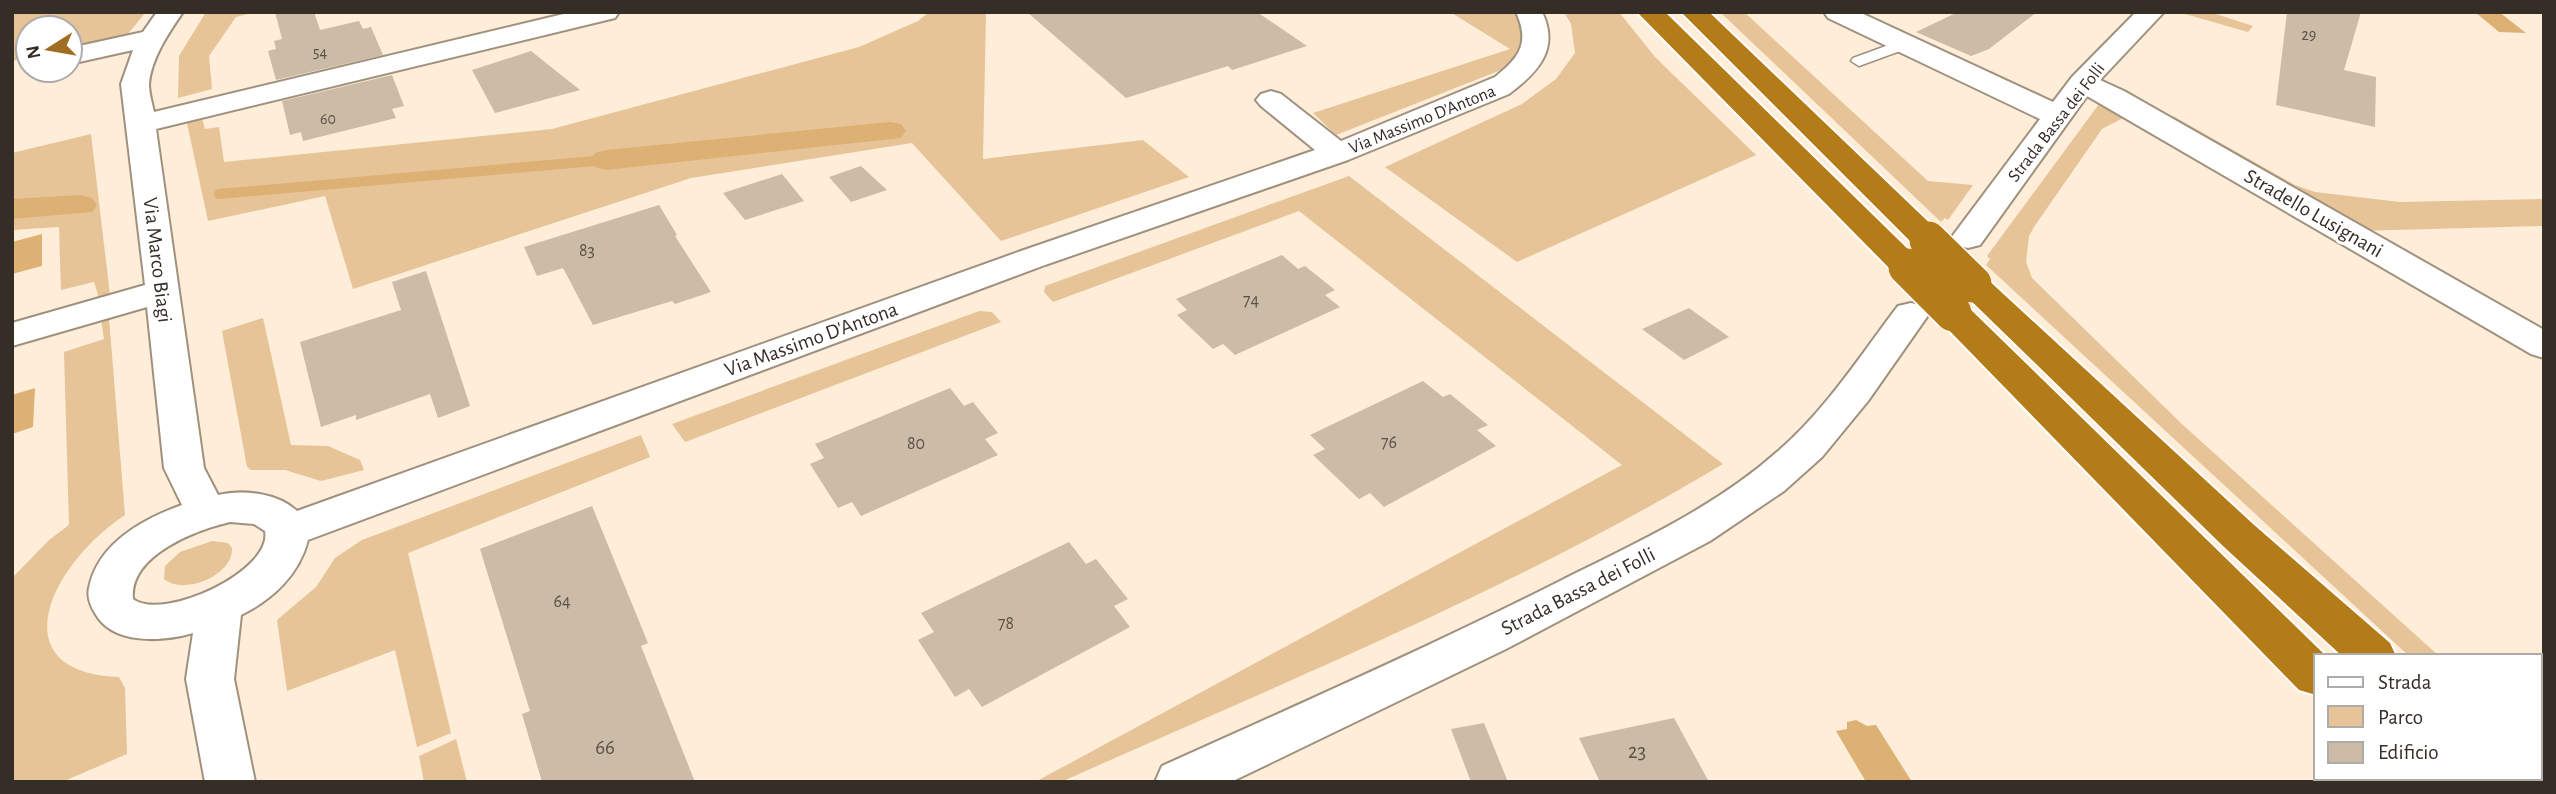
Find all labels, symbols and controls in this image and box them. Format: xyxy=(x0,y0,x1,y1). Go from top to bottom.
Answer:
north arrow xyxy=(14,14,84,84)
house number: 29 xyxy=(2302,27,2316,43)
text: N xyxy=(23,44,44,60)
house number: 54 xyxy=(313,44,327,60)
street label: Strada Bassa dei Folli xyxy=(2005,60,2109,186)
street label: Via Massimo D'Antona xyxy=(1346,82,1498,158)
house number: 60 xyxy=(320,111,336,127)
street label: Stradello Lusignani xyxy=(2241,165,2387,262)
street label: Via Marco Biagi xyxy=(139,196,176,324)
house number: 83 xyxy=(579,242,595,260)
house number: 74 xyxy=(1243,292,1259,310)
street label: Via Massimo D'Antona xyxy=(722,298,901,381)
house number: 76 xyxy=(1381,434,1397,452)
house number: 80 xyxy=(907,435,925,453)
street label: Strada Bassa dei Folli xyxy=(1498,544,1659,639)
house number: 64 xyxy=(553,593,571,611)
house number: 78 xyxy=(998,615,1014,633)
legend xyxy=(2314,654,2542,780)
text: Strada xyxy=(2378,672,2432,693)
text: Parco xyxy=(2378,707,2423,728)
house number: 66 xyxy=(595,737,615,758)
house number: 23 xyxy=(1628,741,1646,762)
text: Edificio xyxy=(2378,742,2439,763)

